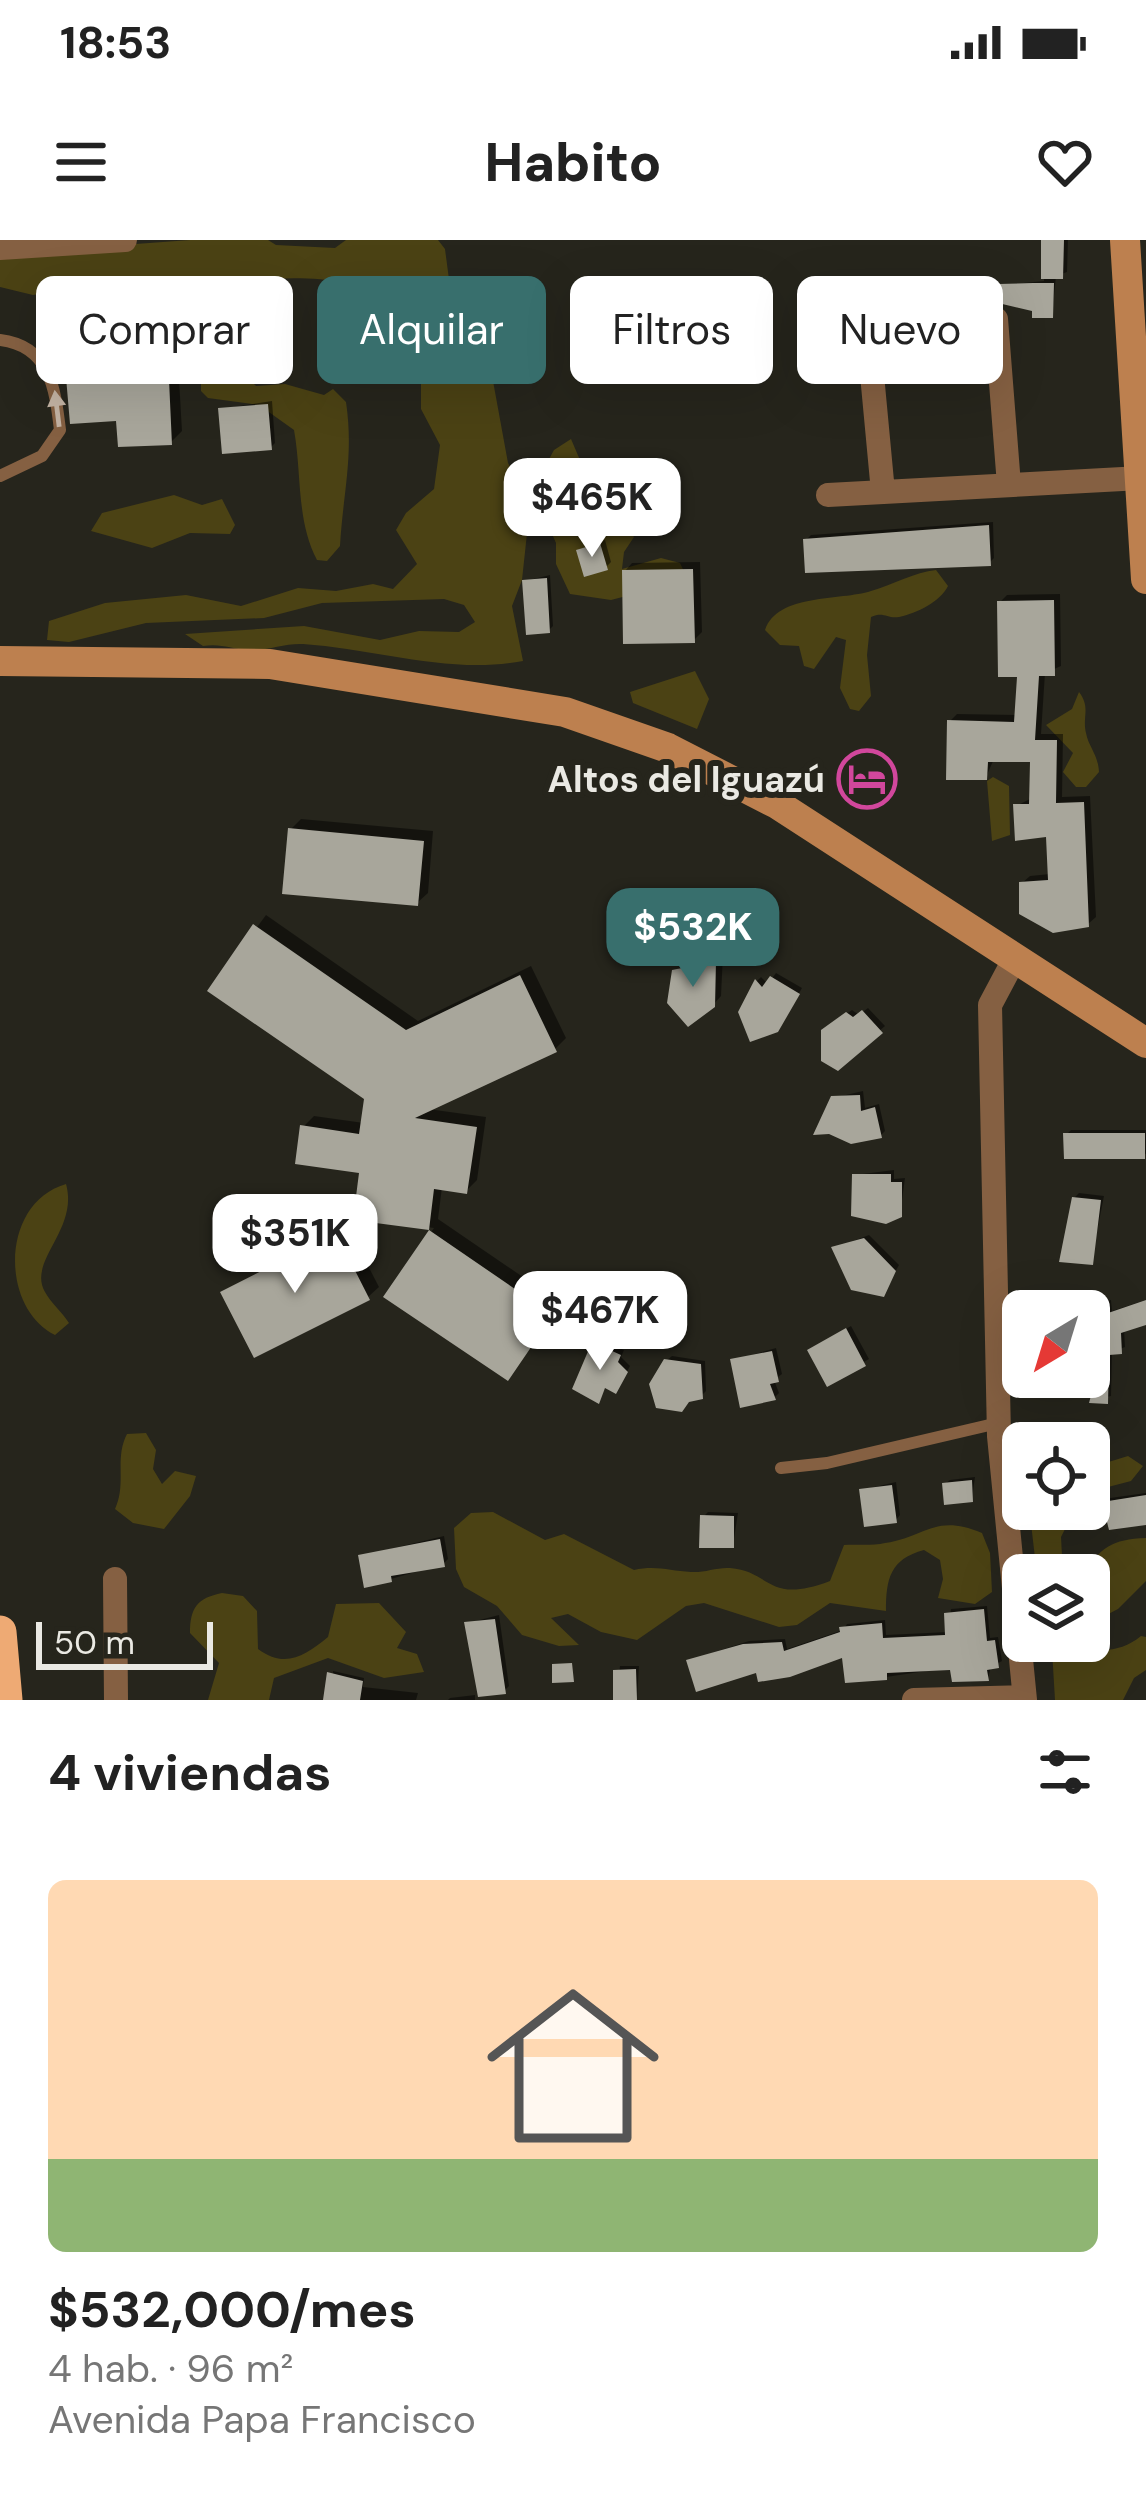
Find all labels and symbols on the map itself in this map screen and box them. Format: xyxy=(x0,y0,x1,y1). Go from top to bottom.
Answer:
one-way arrow xyxy=(47,390,66,427)
pin: $465K xyxy=(508,458,676,560)
hotel icon: Altos del Iguazú xyxy=(836,748,898,810)
place label: Altos del Iguazú xyxy=(548,756,825,803)
pin: $532K xyxy=(609,888,777,990)
pin: $351K xyxy=(211,1194,379,1296)
pin: $467K xyxy=(516,1271,684,1373)
north arrow xyxy=(1002,1290,1110,1398)
scale bar xyxy=(36,1616,213,1669)

